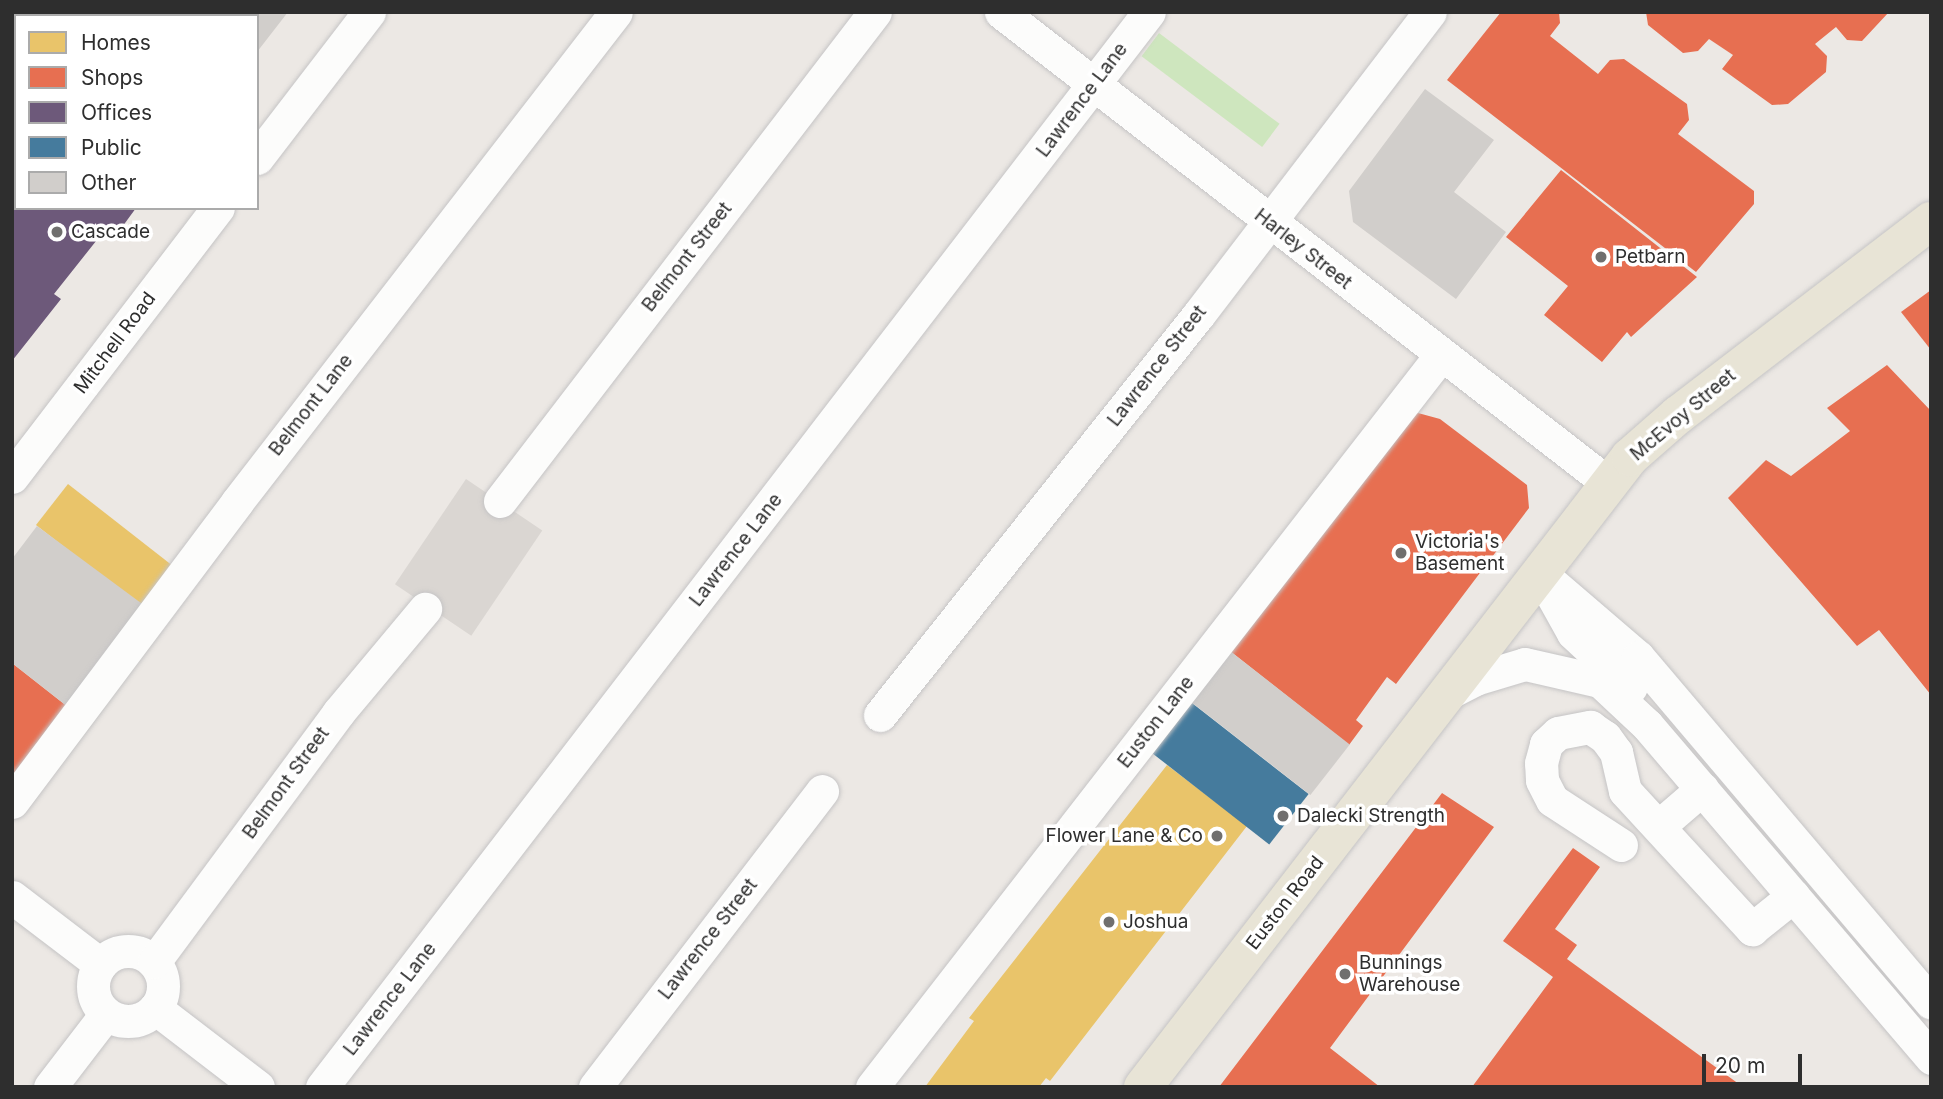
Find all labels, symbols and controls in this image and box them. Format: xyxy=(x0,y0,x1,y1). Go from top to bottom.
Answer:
legend xyxy=(14,14,259,210)
text: Homes xyxy=(81,30,151,55)
street label: Lawrence Lane xyxy=(1032,38,1132,162)
text: Shops xyxy=(81,65,143,90)
text: Offices xyxy=(81,100,152,125)
text: Public xyxy=(81,135,142,160)
text: Other xyxy=(81,170,137,195)
street label: Belmont Street xyxy=(637,198,737,316)
street label: Harley Street xyxy=(1250,204,1356,294)
place label: Cascade xyxy=(71,221,150,243)
marker: Cascade xyxy=(49,224,65,240)
place label: Petbarn xyxy=(1615,246,1685,268)
marker: Petbarn xyxy=(1593,249,1609,265)
street label: Mitchell Road xyxy=(69,288,161,398)
street label: Lawrence Street xyxy=(1103,301,1211,431)
street label: Belmont Lane xyxy=(264,350,358,460)
street label: McEvoy Street xyxy=(1626,364,1740,466)
street label: Lawrence Lane xyxy=(685,489,787,611)
place label: Victoria's Basement xyxy=(1415,531,1504,575)
marker: Victoria's Basement xyxy=(1393,545,1409,561)
street label: Euston Lane xyxy=(1113,671,1199,773)
street label: Belmont Street xyxy=(238,723,334,843)
place label: Dalecki Strength xyxy=(1297,805,1445,827)
marker: Dalecki Strength xyxy=(1275,808,1291,824)
place label: Flower Lane & Co xyxy=(1045,825,1203,847)
marker: Flower Lane & Co xyxy=(1209,828,1225,844)
street label: Euston Road xyxy=(1241,852,1329,954)
street label: Lawrence Street xyxy=(654,874,762,1004)
place label: Joshua xyxy=(1123,911,1188,933)
marker: Joshua xyxy=(1101,914,1117,930)
street label: Lawrence Lane xyxy=(339,938,441,1060)
place label: Bunnings Warehouse xyxy=(1359,952,1460,996)
marker: Bunnings Warehouse xyxy=(1337,966,1353,982)
scale bar xyxy=(1705,1040,1805,1084)
text: 20 m xyxy=(1715,1053,1765,1078)

